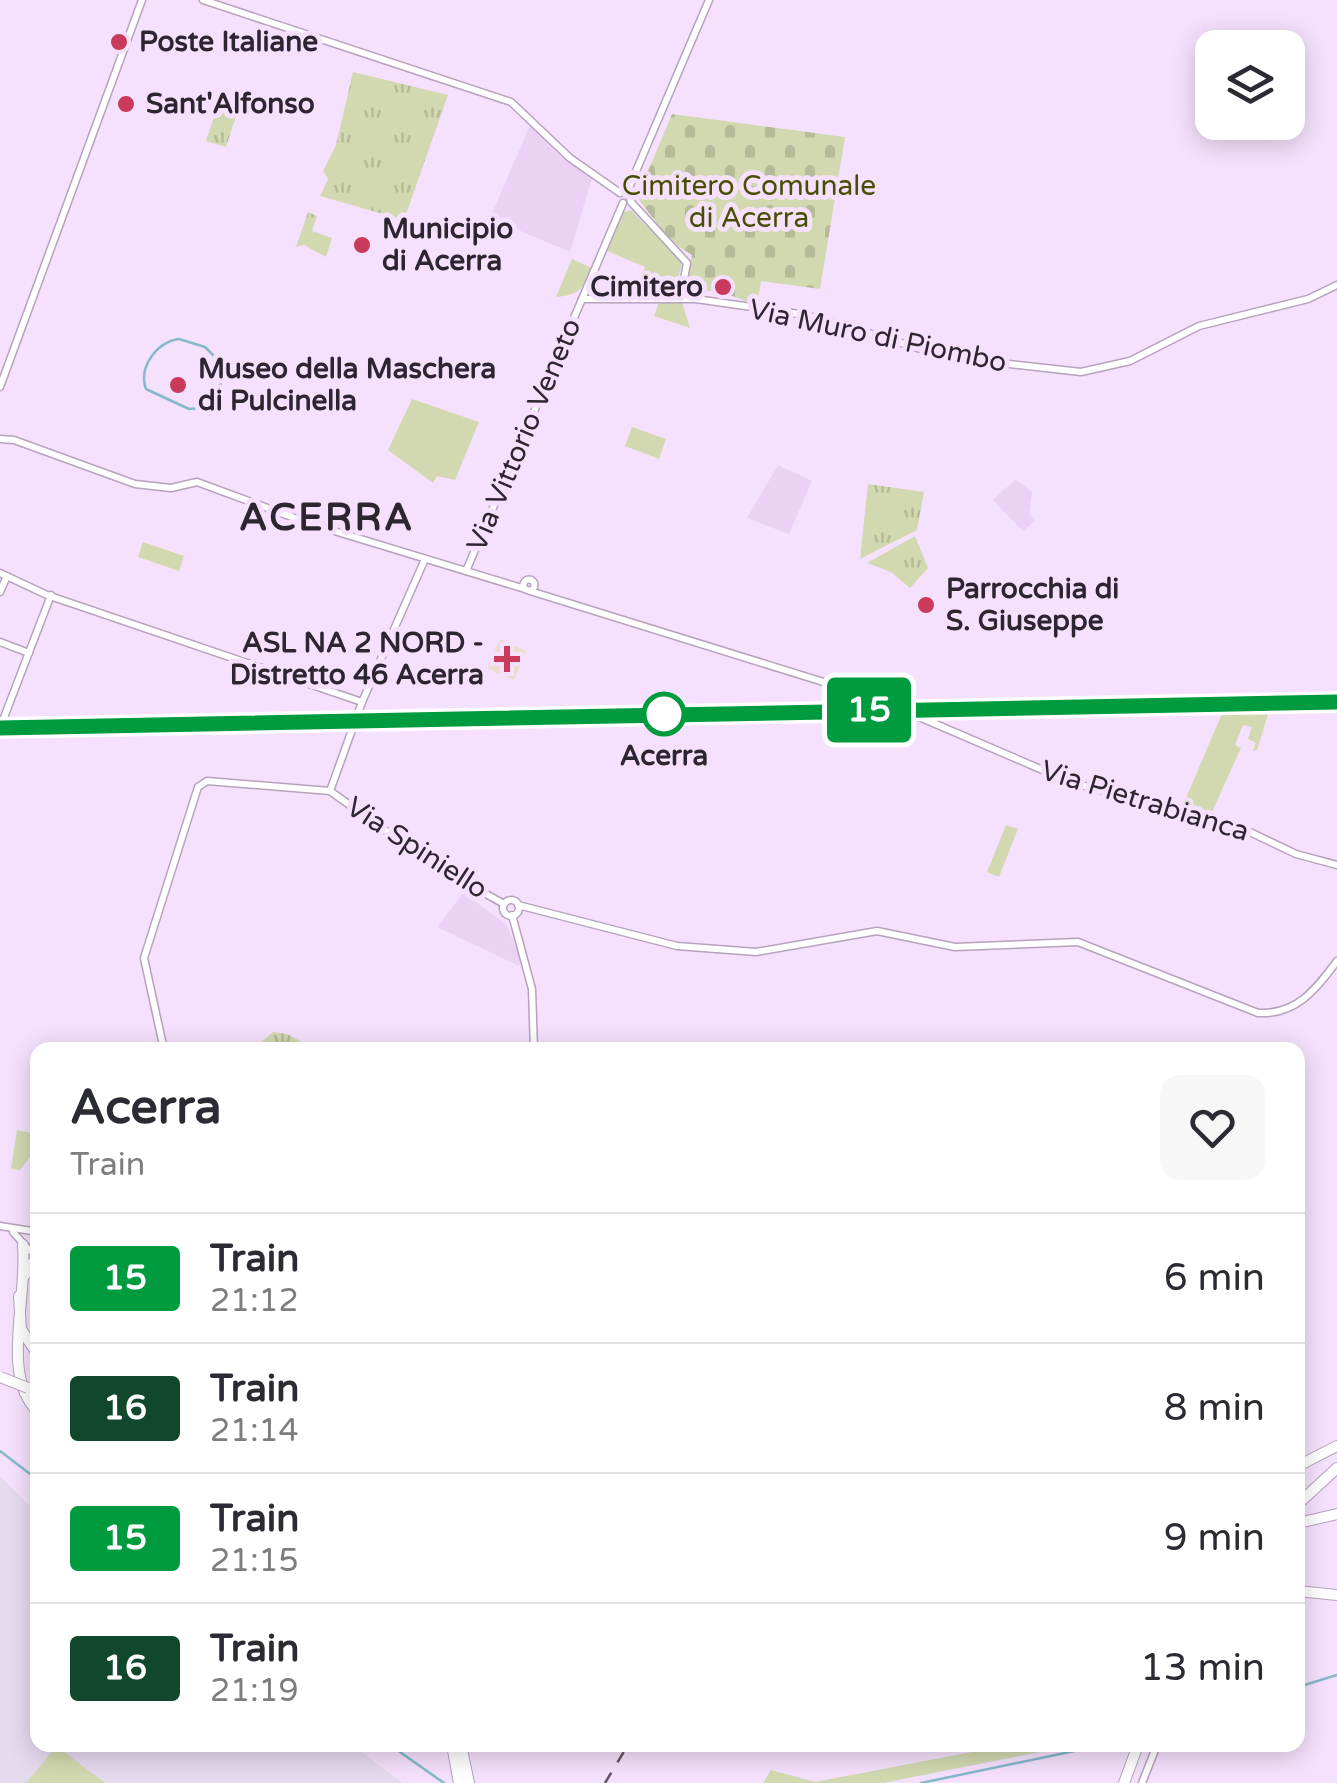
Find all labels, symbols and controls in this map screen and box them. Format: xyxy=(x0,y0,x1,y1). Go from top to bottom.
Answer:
place label: Poste Italiane xyxy=(139,25,318,59)
map controls xyxy=(1195,30,1305,140)
button: layers xyxy=(1195,30,1305,140)
marker: Poste Italiane xyxy=(108,31,130,53)
place label: Sant'Alfonso xyxy=(146,87,315,121)
marker: Sant'Alfonso xyxy=(115,93,137,115)
park label: Cimitero Comunale di Acerra xyxy=(622,169,876,235)
place label: Municipio di Acerra xyxy=(382,212,513,278)
marker: Municipio di Acerra xyxy=(351,234,373,256)
place label: Cimitero xyxy=(590,270,703,304)
marker: Cimitero xyxy=(712,276,734,298)
street label: Via Muro di Piombo xyxy=(746,292,1010,380)
street label: Via Vittorio Veneto xyxy=(460,313,588,557)
place label: Museo della Maschera di Pulcinella xyxy=(198,352,496,418)
marker: Museo della Maschera di Pulcinella xyxy=(167,374,189,396)
district label: ACERRA xyxy=(239,495,415,541)
place label: Parrocchia di S. Giuseppe xyxy=(946,572,1119,638)
marker: Parrocchia di S. Giuseppe xyxy=(915,594,937,616)
place label: ASL NA 2 NORD - Distretto 46 Acerra xyxy=(230,626,484,692)
marker: ASL NA 2 NORD - Distretto 46 Acerra xyxy=(494,646,520,672)
line badge: 15 xyxy=(824,678,914,742)
text: 15 xyxy=(847,689,891,731)
marker: Acerra xyxy=(643,693,685,735)
place label: Acerra xyxy=(620,739,708,773)
street label: Via Pietrabianca xyxy=(1037,753,1253,849)
street label: Via Spiniello xyxy=(340,790,494,906)
button: heart xyxy=(1160,1075,1265,1180)
text: Acerra xyxy=(70,1079,222,1137)
text: Train xyxy=(70,1146,145,1184)
text: Train xyxy=(210,1236,299,1282)
text: 6 min xyxy=(1164,1255,1265,1301)
text: 15 xyxy=(103,1257,147,1299)
text: 21:12 xyxy=(210,1282,299,1320)
text: Train xyxy=(210,1366,299,1412)
text: 8 min xyxy=(1164,1385,1265,1431)
text: 16 xyxy=(103,1387,147,1429)
text: 21:14 xyxy=(210,1412,299,1450)
text: Train xyxy=(210,1496,299,1542)
text: 9 min xyxy=(1164,1515,1265,1561)
text: 15 xyxy=(103,1517,147,1559)
text: 21:15 xyxy=(210,1542,299,1580)
text: Train xyxy=(210,1626,299,1672)
text: 13 min xyxy=(1140,1645,1265,1691)
text: 16 xyxy=(103,1647,147,1689)
text: 21:19 xyxy=(210,1672,299,1710)

